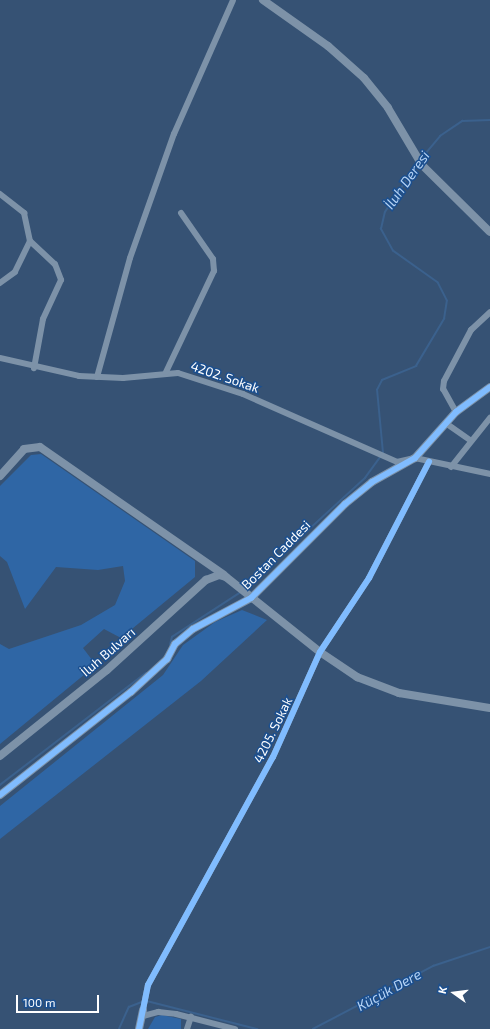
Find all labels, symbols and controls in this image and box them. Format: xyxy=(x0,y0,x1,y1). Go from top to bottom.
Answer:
water label: İluh Deresi xyxy=(381,148,433,212)
street label: 4202. Sokak xyxy=(189,358,261,396)
street label: Bostan Caddesi xyxy=(238,517,314,593)
street label: İluh Bulvarı xyxy=(78,624,138,680)
street label: 4205. Sokak xyxy=(250,695,296,765)
water label: Küçük Dere xyxy=(354,965,424,1015)
north arrow xyxy=(434,973,474,1013)
text: K xyxy=(435,985,449,995)
scale bar xyxy=(18,987,101,1013)
text: 100 m xyxy=(23,995,55,1009)

